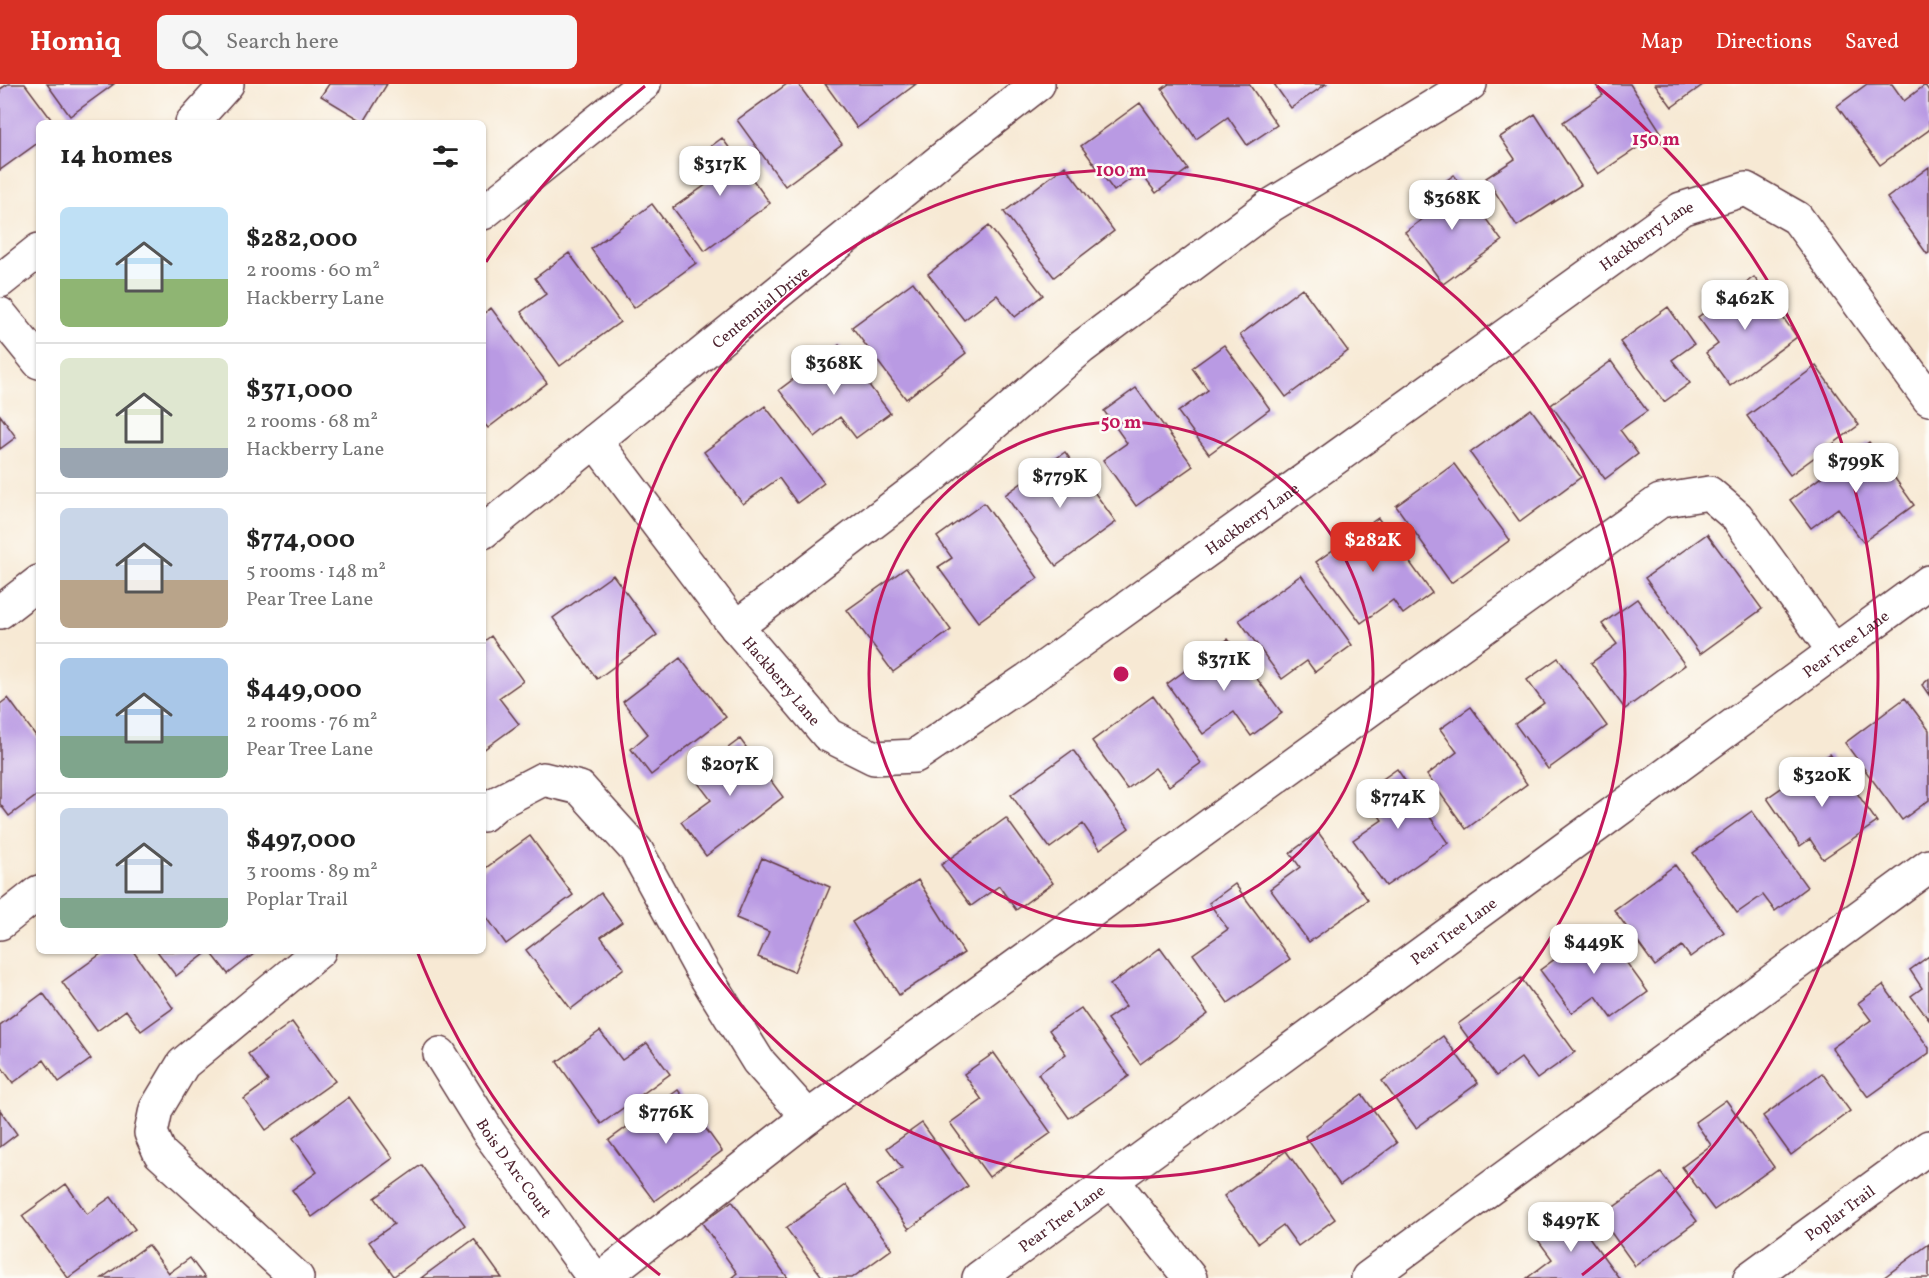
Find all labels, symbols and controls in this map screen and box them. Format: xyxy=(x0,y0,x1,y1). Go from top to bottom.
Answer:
search box xyxy=(157,15,577,69)
text: Homiq xyxy=(30,23,121,62)
icon: search xyxy=(178,26,211,59)
text: Search here xyxy=(226,27,339,58)
text: Map xyxy=(1641,28,1683,57)
text: Directions xyxy=(1716,28,1812,57)
text: Saved xyxy=(1845,28,1899,57)
text: 150 m xyxy=(1632,128,1680,153)
text: 14 homes xyxy=(60,138,173,174)
icon: filters xyxy=(429,140,462,173)
pin: $317K xyxy=(678,146,762,197)
text: $317K xyxy=(693,151,747,179)
text: 100 m xyxy=(1096,159,1146,184)
pin: $368K xyxy=(1410,180,1494,231)
text: $368K xyxy=(1423,185,1481,213)
street label: Hackberry Lane xyxy=(1596,197,1697,277)
text: $282,000 xyxy=(246,221,358,257)
icon: home xyxy=(108,231,180,303)
text: 2 rooms · 60 m² xyxy=(246,257,380,285)
street label: Centennial Drive xyxy=(708,262,815,355)
pin: $462K xyxy=(1703,280,1787,331)
text: Hackberry Lane xyxy=(246,285,384,313)
text: $462K xyxy=(1715,285,1775,313)
pin: $368K xyxy=(792,345,876,396)
text: $368K xyxy=(805,350,863,378)
text: $371,000 xyxy=(246,372,353,408)
icon: home xyxy=(108,382,180,454)
text: 2 rooms · 68 m² xyxy=(246,408,378,436)
text: 50 m xyxy=(1101,411,1141,436)
text: Hackberry Lane xyxy=(246,436,384,464)
pin: $799K xyxy=(1814,443,1898,494)
text: $799K xyxy=(1828,448,1884,476)
pin: $779K xyxy=(1018,458,1102,509)
text: $779K xyxy=(1032,463,1088,491)
street label: Hackberry Lane xyxy=(1201,478,1304,561)
text: $774,000 xyxy=(246,522,355,558)
pin: $282K xyxy=(1331,522,1415,573)
text: $282K xyxy=(1344,527,1402,555)
icon: home xyxy=(108,532,180,604)
text: 5 rooms · 148 m² xyxy=(246,558,386,586)
text: Pear Tree Lane xyxy=(246,586,373,614)
street label: Pear Tree Lane xyxy=(1799,606,1894,684)
street label: Hackberry Lane xyxy=(736,633,825,731)
pin: $371K xyxy=(1182,641,1266,692)
text: $371K xyxy=(1197,646,1251,674)
centre of rings xyxy=(1111,664,1131,684)
text: $449,000 xyxy=(246,672,362,708)
icon: home xyxy=(108,682,180,754)
text: 2 rooms · 76 m² xyxy=(246,708,378,736)
text: Pear Tree Lane xyxy=(246,736,373,764)
pin: $207K xyxy=(688,746,772,797)
text: $207K xyxy=(701,751,759,779)
pin: $320K xyxy=(1780,757,1864,808)
text: $320K xyxy=(1793,762,1851,790)
pin: $774K xyxy=(1356,779,1440,830)
text: $774K xyxy=(1370,784,1426,812)
text: $497,000 xyxy=(246,822,356,858)
icon: home xyxy=(108,832,180,904)
text: 3 rooms · 89 m² xyxy=(246,858,378,886)
text: Poplar Trail xyxy=(246,886,348,914)
street label: Pear Tree Lane xyxy=(1407,893,1502,971)
pin: $449K xyxy=(1552,924,1636,975)
text: $449K xyxy=(1564,929,1624,957)
pin: $776K xyxy=(624,1094,708,1145)
text: $776K xyxy=(638,1099,694,1127)
street label: Bois D Arc Court xyxy=(470,1115,556,1223)
street label: Pear Tree Lane xyxy=(1015,1180,1110,1258)
street label: Poplar Trail xyxy=(1801,1181,1880,1247)
pin: $497K xyxy=(1529,1202,1613,1253)
text: $497K xyxy=(1542,1207,1600,1235)

